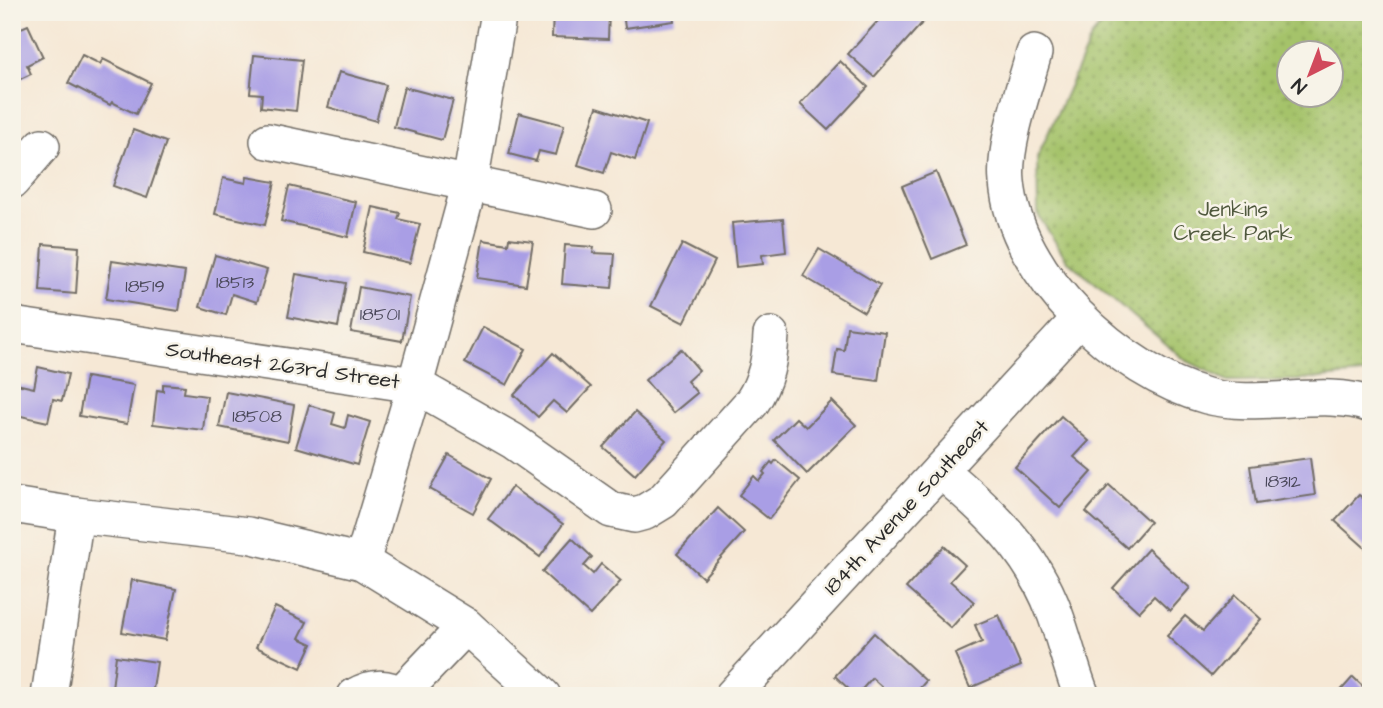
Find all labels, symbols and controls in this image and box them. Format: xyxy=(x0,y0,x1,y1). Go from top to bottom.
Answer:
north arrow xyxy=(1274,38,1344,108)
text: N xyxy=(1286,71,1313,100)
park label: Jenkins Creek Park xyxy=(1173,195,1293,248)
house number: 18513 xyxy=(216,270,254,295)
house number: 18519 xyxy=(125,274,165,299)
house number: 18501 xyxy=(360,302,400,327)
street label: Southeast 263rd Street xyxy=(164,335,402,396)
house number: 18508 xyxy=(232,404,282,429)
street label: 184th Avenue Southeast xyxy=(817,413,996,602)
house number: 18312 xyxy=(1265,469,1302,494)

